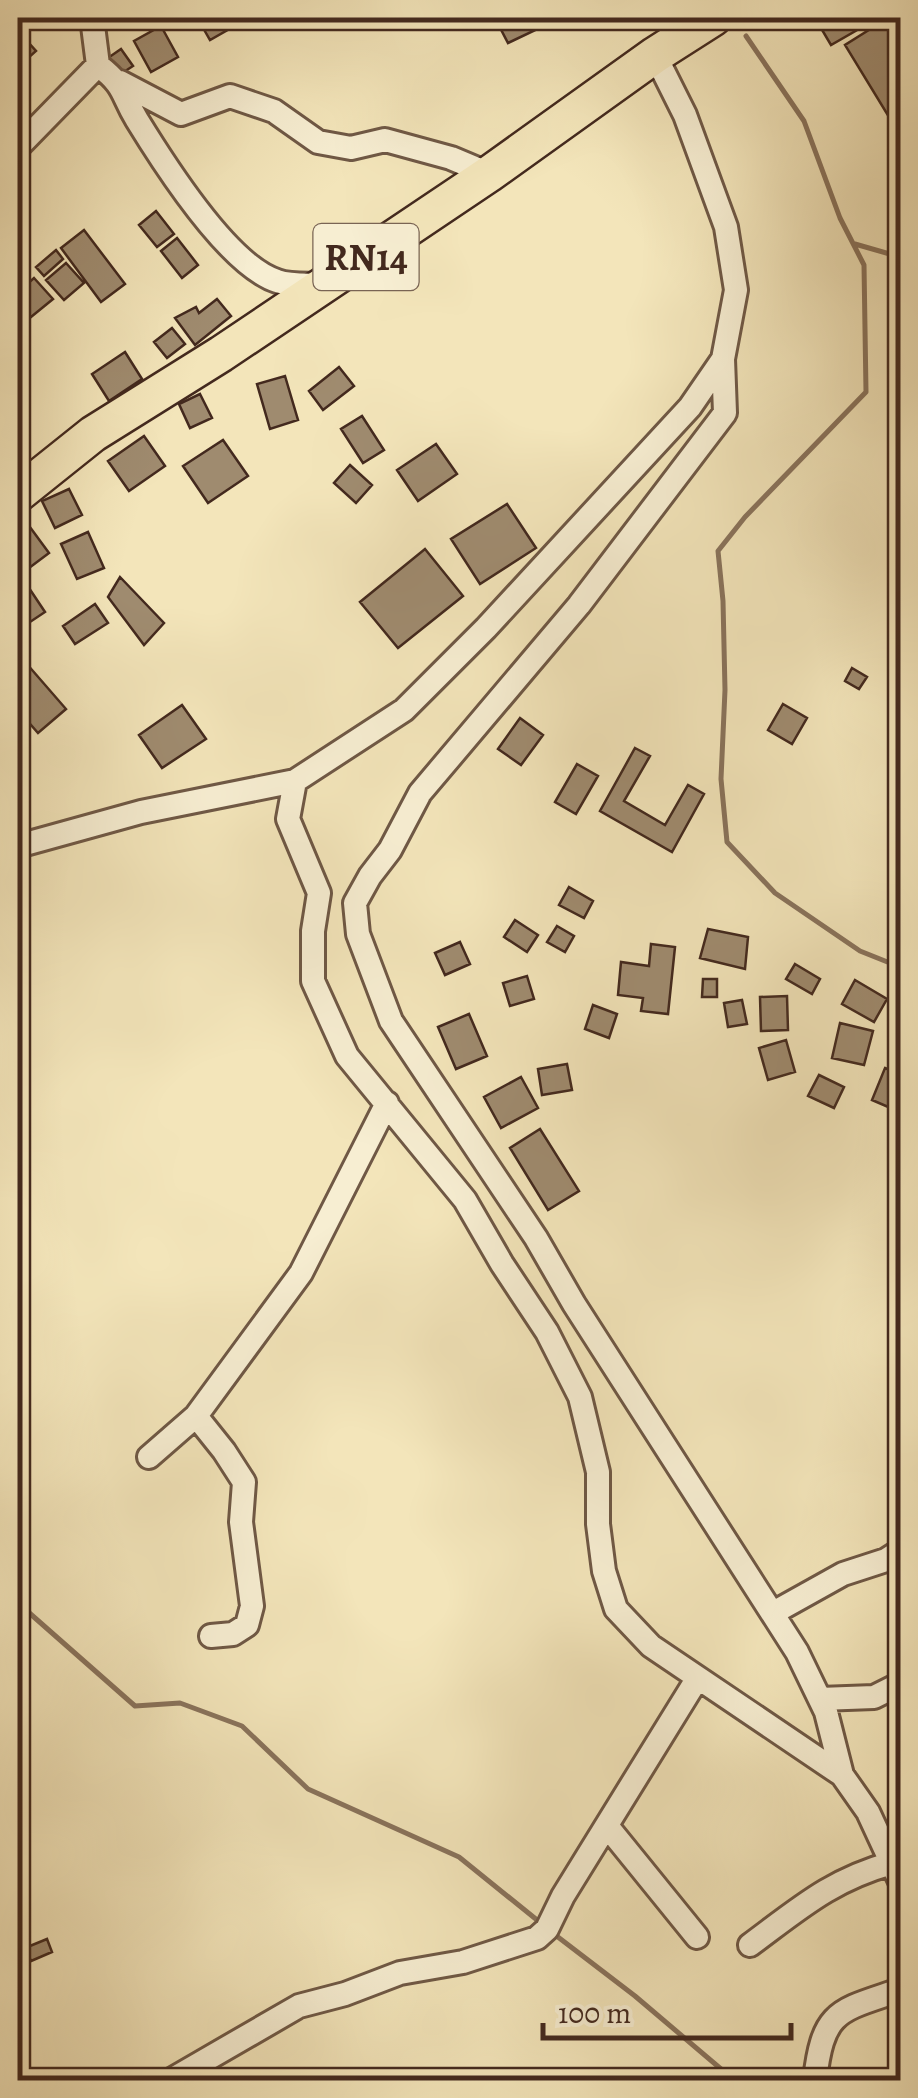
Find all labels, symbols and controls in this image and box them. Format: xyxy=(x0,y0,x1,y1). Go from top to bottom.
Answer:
road number: RN14 xyxy=(314,224,418,290)
scale bar xyxy=(543,1978,790,2040)
text: 100 m xyxy=(558,1993,631,2033)

